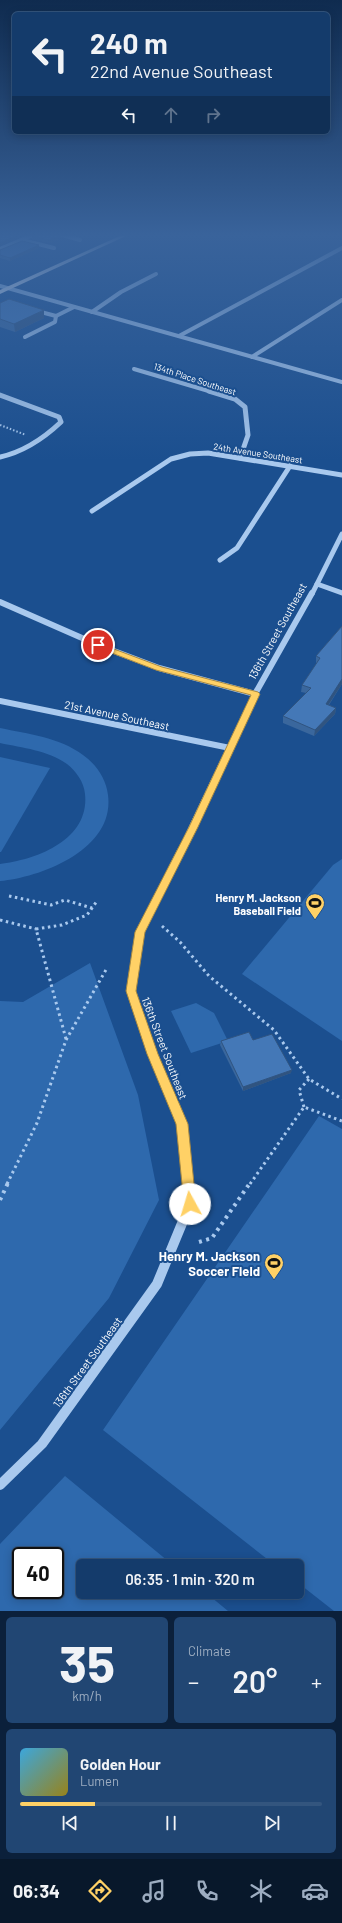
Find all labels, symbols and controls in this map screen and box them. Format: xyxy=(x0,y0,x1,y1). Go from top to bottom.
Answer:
text: 240 m xyxy=(90,26,168,60)
icon: left xyxy=(24,28,76,80)
text: 22nd Avenue Southeast xyxy=(90,60,273,82)
icon: left xyxy=(118,104,140,126)
icon: ahead xyxy=(160,104,182,126)
icon: right xyxy=(202,104,224,126)
street label: 134th Place Southeast xyxy=(152,360,238,398)
street label: 24th Avenue Southeast xyxy=(213,441,303,465)
street label: 136th Street Southeast xyxy=(245,580,309,682)
pin xyxy=(81,628,115,662)
icon: arrive xyxy=(87,634,109,656)
street label: 21st Avenue Southeast xyxy=(63,698,171,732)
place label: Henry M. Jackson Baseball Field xyxy=(215,891,301,917)
sports icon: Henry M. Jackson Baseball Field xyxy=(304,892,326,920)
street label: 136th Street Southeast xyxy=(140,995,190,1101)
position arrow xyxy=(169,1183,211,1225)
place label: Henry M. Jackson Soccer Field xyxy=(159,1248,260,1279)
sports icon: Henry M. Jackson Soccer Field xyxy=(263,1252,285,1280)
street label: 136th Street Southeast xyxy=(50,1314,124,1410)
speed limit sign: 40 xyxy=(12,1547,64,1599)
text: 06:35 · 1 min · 320 m xyxy=(125,1570,255,1588)
text: 35 xyxy=(59,1631,115,1693)
text: Climate xyxy=(188,1643,231,1659)
text: 20° xyxy=(233,1663,277,1699)
text: − xyxy=(188,1668,199,1694)
text: + xyxy=(311,1668,322,1694)
text: km/h xyxy=(72,1688,102,1704)
text: Golden Hour xyxy=(80,1755,161,1773)
text: Lumen xyxy=(80,1773,119,1789)
icon: previous xyxy=(59,1812,81,1834)
icon: pause xyxy=(160,1812,182,1834)
icon: next xyxy=(261,1812,283,1834)
icon: directions xyxy=(86,1877,114,1905)
icon: music xyxy=(140,1877,168,1905)
icon: phone xyxy=(193,1877,221,1905)
icon: climate xyxy=(247,1877,275,1905)
icon: car xyxy=(301,1877,329,1905)
text: 06:34 xyxy=(13,1880,60,1902)

